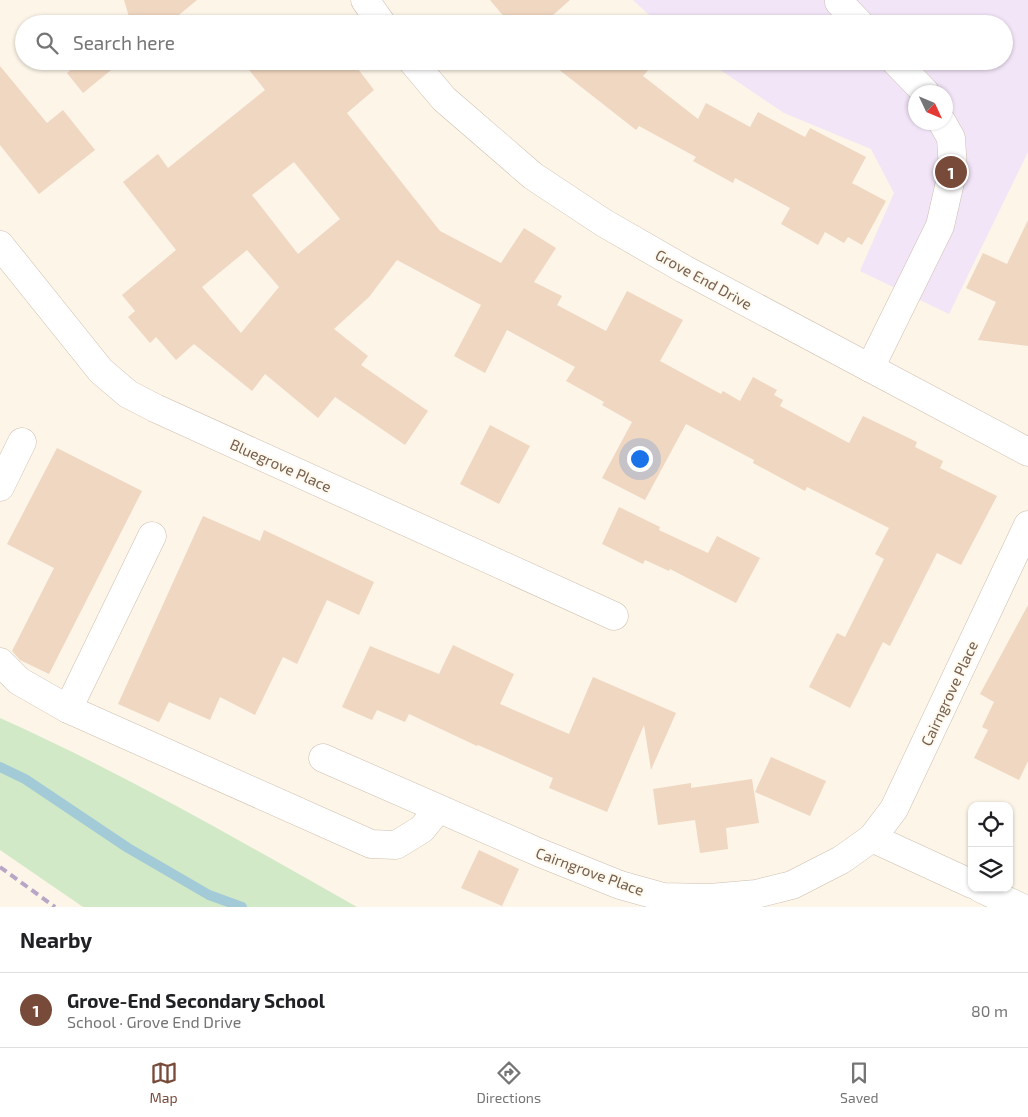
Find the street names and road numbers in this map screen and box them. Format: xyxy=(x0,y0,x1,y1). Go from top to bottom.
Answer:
street label: Grove End Drive xyxy=(653,245,755,313)
street label: Bluegrove Place xyxy=(228,435,334,495)
street label: Cairngrove Place xyxy=(917,638,981,748)
street label: Cairngrove Place xyxy=(533,843,647,899)

